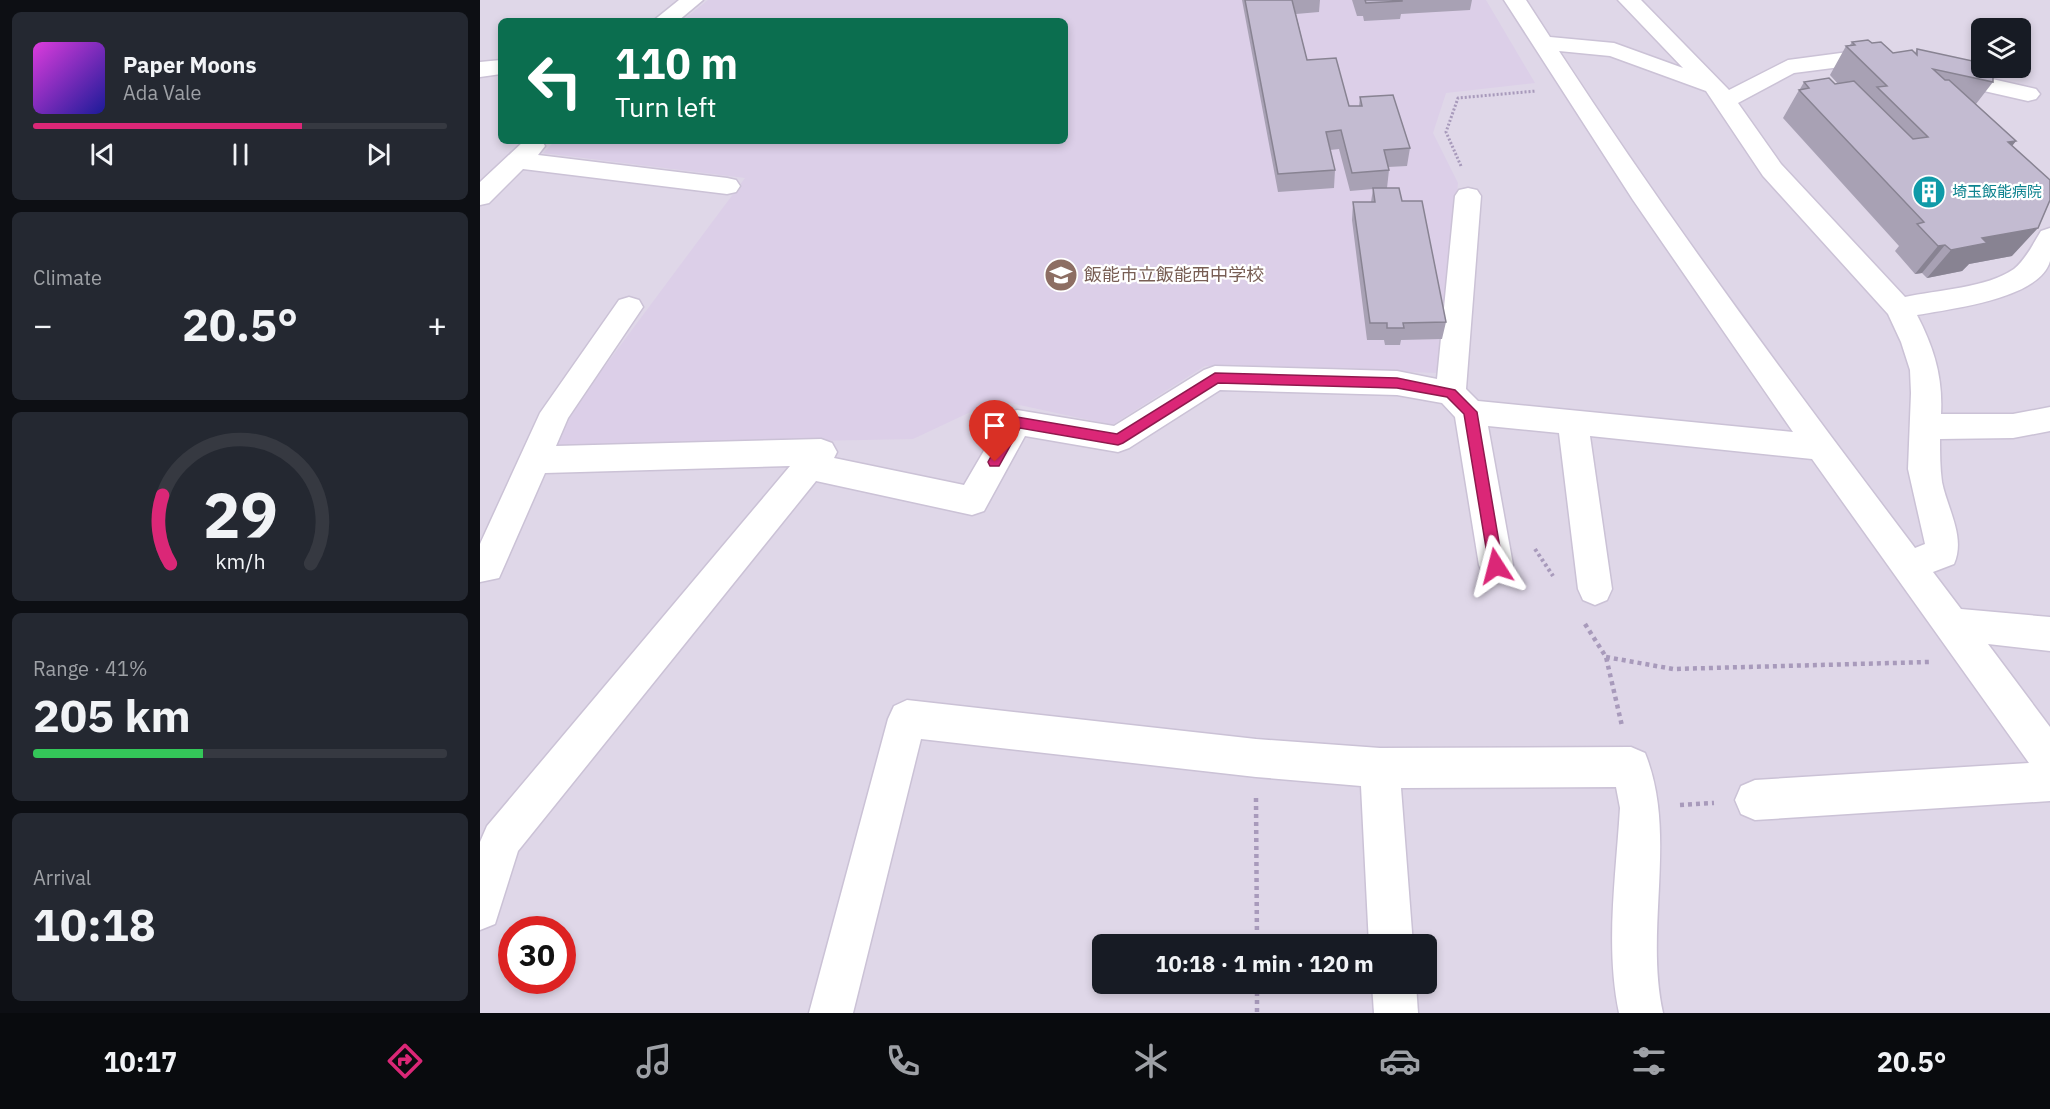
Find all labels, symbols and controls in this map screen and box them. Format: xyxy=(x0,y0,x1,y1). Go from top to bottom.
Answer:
map controls xyxy=(1971,18,2031,78)
button: layers xyxy=(1971,18,2031,78)
text: 110 m xyxy=(615,36,738,91)
icon: left xyxy=(516,42,594,120)
text: Paper Moons xyxy=(123,50,256,79)
text: Ada Vale xyxy=(123,79,202,106)
text: Turn left xyxy=(615,89,716,124)
icon: previous xyxy=(86,138,119,171)
icon: pause xyxy=(224,138,257,171)
icon: next xyxy=(362,138,395,171)
building icon: 埼玉飯能病院 xyxy=(1911,174,1947,210)
place label: 埼玉飯能病院 xyxy=(1952,182,2042,201)
school or university icon: 飯能市立飯能西中学校 xyxy=(1043,257,1079,293)
place label: 飯能市立飯能西中学校 xyxy=(1084,263,1264,286)
text: Climate xyxy=(33,264,102,291)
text: 20.5° xyxy=(182,295,298,353)
text: − xyxy=(33,303,53,346)
text: + xyxy=(427,303,447,346)
pin xyxy=(969,400,1020,462)
icon: arrive xyxy=(978,409,1011,442)
text: 29 xyxy=(203,474,277,555)
position arrow xyxy=(1464,534,1528,598)
text: km/h xyxy=(215,547,265,575)
text: Range · 41% xyxy=(33,655,148,682)
text: 205 km xyxy=(33,686,191,744)
text: Arrival xyxy=(33,864,91,891)
text: 10:18 xyxy=(33,895,156,953)
speed limit sign: 30 xyxy=(498,916,576,994)
text: 10:18 · 1 min · 120 m xyxy=(1155,949,1374,978)
icon: directions xyxy=(384,1040,426,1082)
icon: music xyxy=(633,1040,675,1082)
icon: phone xyxy=(882,1040,924,1082)
icon: climate xyxy=(1130,1040,1172,1082)
icon: car xyxy=(1379,1040,1421,1082)
icon: filters xyxy=(1628,1040,1670,1082)
text: 10:17 xyxy=(103,1044,177,1079)
text: 20.5° xyxy=(1877,1044,1946,1079)

